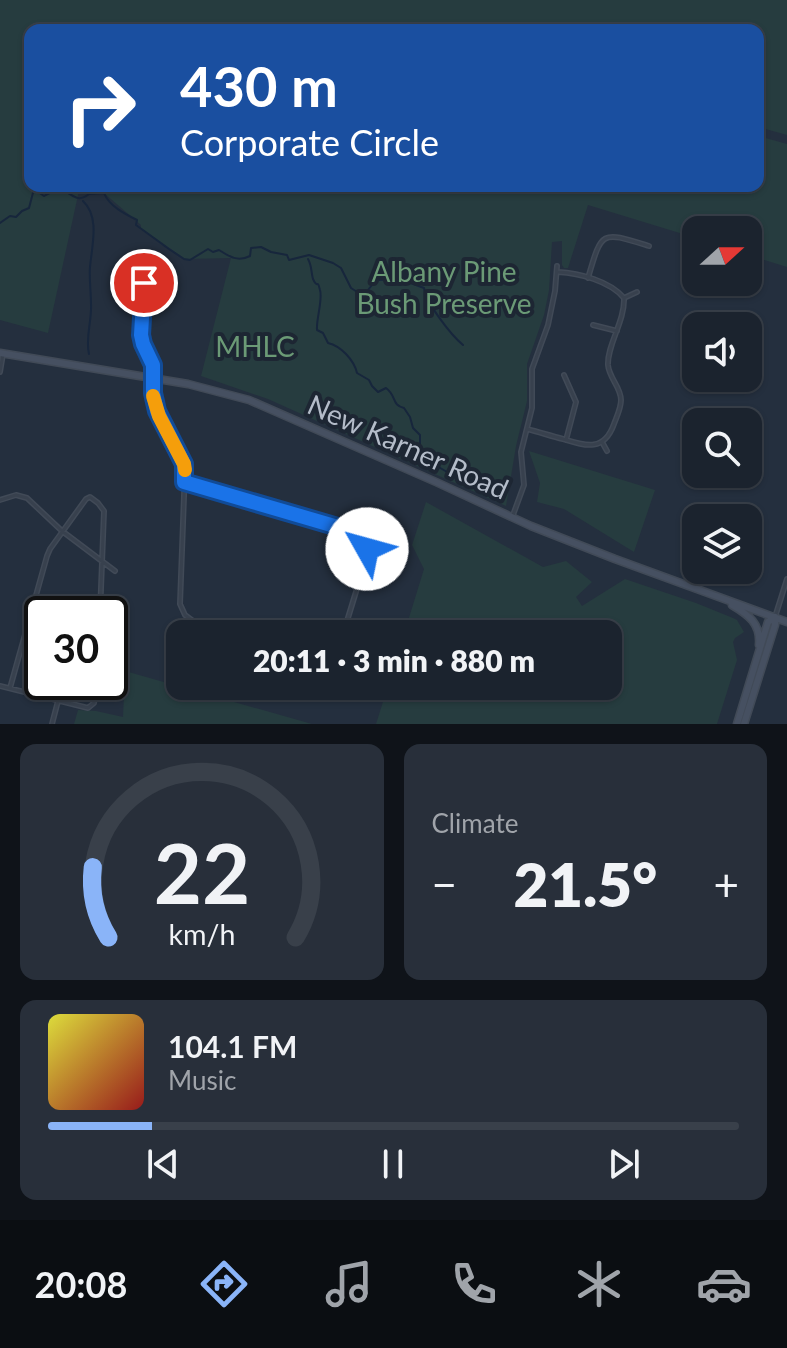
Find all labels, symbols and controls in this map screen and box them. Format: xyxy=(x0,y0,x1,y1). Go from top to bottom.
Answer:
text: 430 m xyxy=(180,52,338,119)
icon: right xyxy=(48,56,152,160)
text: Corporate Circle xyxy=(180,120,439,164)
north arrow xyxy=(682,216,762,296)
map controls xyxy=(682,216,762,584)
pin xyxy=(110,249,178,317)
park label: Albany Pine Bush Preserve xyxy=(356,254,532,320)
icon: arrive xyxy=(122,261,166,305)
button: sound xyxy=(682,312,762,392)
park label: MHLC xyxy=(215,329,295,363)
street label: New Karner Road xyxy=(303,387,514,506)
button: search xyxy=(682,408,762,488)
button: layers xyxy=(682,504,762,584)
position arrow xyxy=(325,507,409,591)
speed limit sign: 30 xyxy=(24,596,128,700)
text: 20:11 · 3 min · 880 m xyxy=(253,642,535,678)
text: Climate xyxy=(432,807,518,839)
text: 22 xyxy=(154,822,250,922)
text: 21.5° xyxy=(513,848,657,920)
text: − xyxy=(432,858,457,910)
text: + xyxy=(713,858,739,910)
text: km/h xyxy=(168,917,235,951)
text: 104.1 FM xyxy=(168,1028,297,1064)
text: Music xyxy=(168,1064,236,1096)
icon: previous xyxy=(141,1142,185,1186)
icon: pause xyxy=(371,1142,415,1186)
icon: next xyxy=(602,1142,646,1186)
icon: directions xyxy=(196,1256,252,1312)
icon: music xyxy=(321,1256,377,1312)
icon: phone xyxy=(446,1256,502,1312)
icon: climate xyxy=(571,1256,627,1312)
icon: car xyxy=(696,1256,752,1312)
text: 20:08 xyxy=(35,1262,127,1306)

